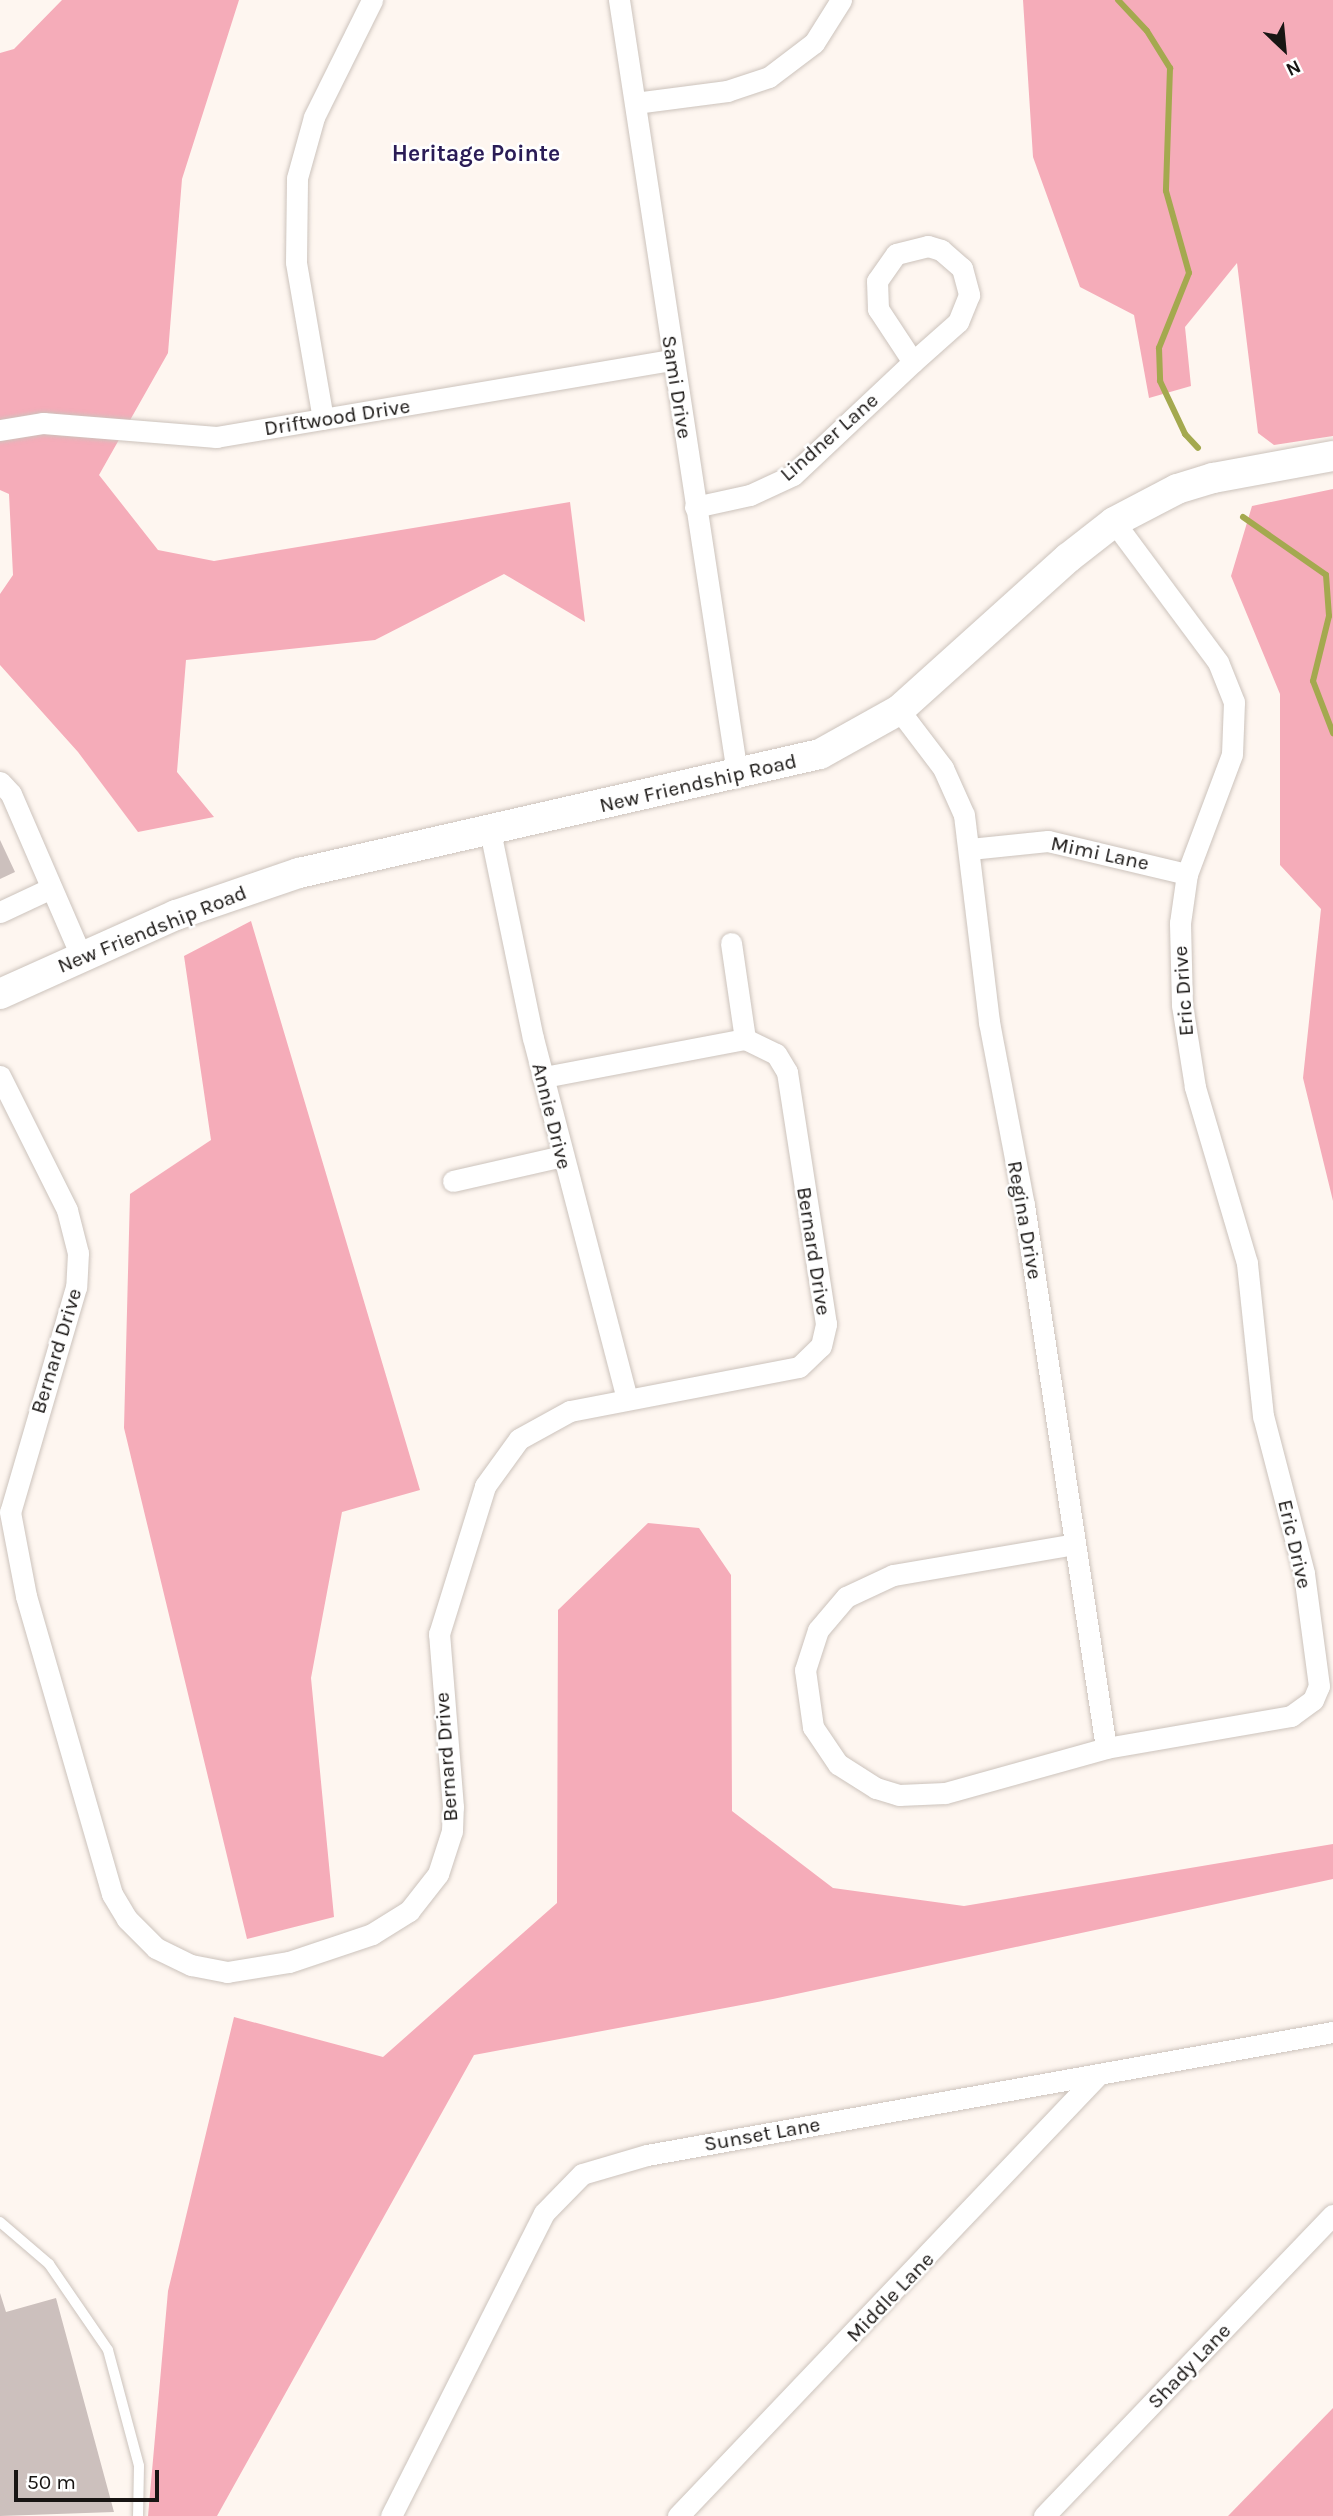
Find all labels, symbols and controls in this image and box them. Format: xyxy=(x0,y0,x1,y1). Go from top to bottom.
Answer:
north arrow xyxy=(1249,14,1319,84)
text: N xyxy=(1282,55,1304,81)
district label: Heritage Pointe xyxy=(392,140,560,168)
street label: Sami Drive xyxy=(656,334,698,440)
street label: Lindner Lane xyxy=(775,387,883,487)
street label: Driftwood Drive xyxy=(262,393,412,441)
street label: New Friendship Road xyxy=(597,748,799,818)
street label: Mimi Lane xyxy=(1049,830,1151,876)
street label: New Friendship Road xyxy=(54,880,250,978)
street label: Eric Drive xyxy=(1167,945,1199,1037)
street label: Annie Drive xyxy=(527,1060,577,1172)
street label: Regina Drive xyxy=(1002,1159,1048,1281)
street label: Bernard Drive xyxy=(791,1185,837,1317)
street label: Bernard Drive xyxy=(25,1285,87,1417)
street label: Eric Drive xyxy=(1273,1497,1317,1591)
street label: Bernard Drive xyxy=(429,1691,463,1823)
street label: Sunset Lane xyxy=(702,2111,822,2157)
street label: Middle Lane xyxy=(841,2247,939,2347)
street label: Shady Lane xyxy=(1142,2318,1236,2414)
scale bar xyxy=(18,2456,163,2500)
text: 50 m xyxy=(27,2470,76,2494)

